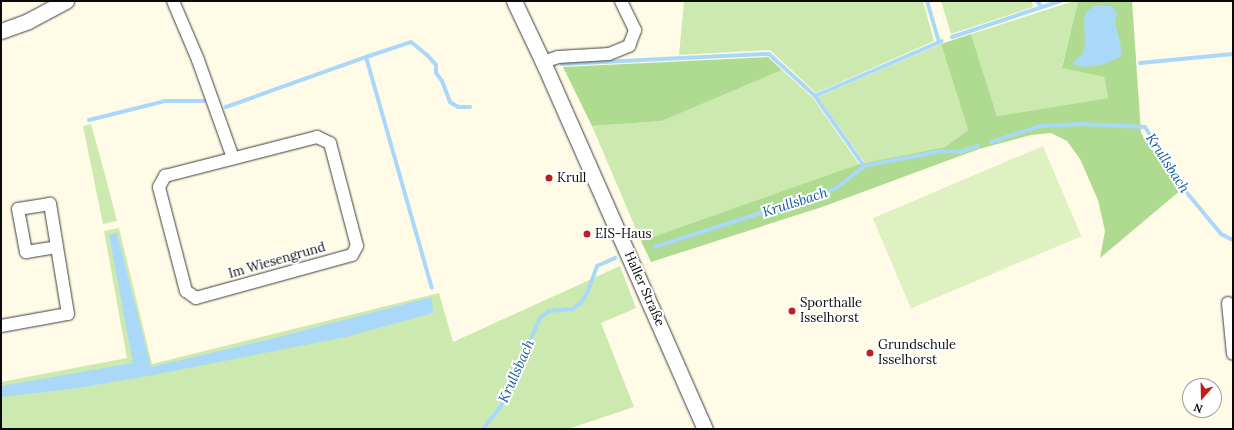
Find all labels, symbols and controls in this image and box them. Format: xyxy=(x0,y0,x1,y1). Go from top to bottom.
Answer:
water label: Krullsbach xyxy=(1143,130,1193,196)
place label: Krull xyxy=(557,170,586,186)
marker: Krull xyxy=(544,173,554,183)
water label: Krullsbach xyxy=(760,184,830,220)
place label: EIS-Haus xyxy=(595,226,651,242)
marker: EIS-Haus xyxy=(582,229,592,239)
street label: Im Wiesengrund xyxy=(227,240,327,282)
street label: Haller Straße xyxy=(621,249,667,329)
place label: Sporthalle Isselhorst xyxy=(800,296,862,327)
marker: Sporthalle Isselhorst xyxy=(787,306,797,316)
water label: Krullsbach xyxy=(495,337,537,405)
place label: Grundschule Isselhorst xyxy=(878,338,956,369)
marker: Grundschule Isselhorst xyxy=(865,348,875,358)
north arrow xyxy=(1182,378,1222,418)
text: N xyxy=(1192,400,1205,416)

